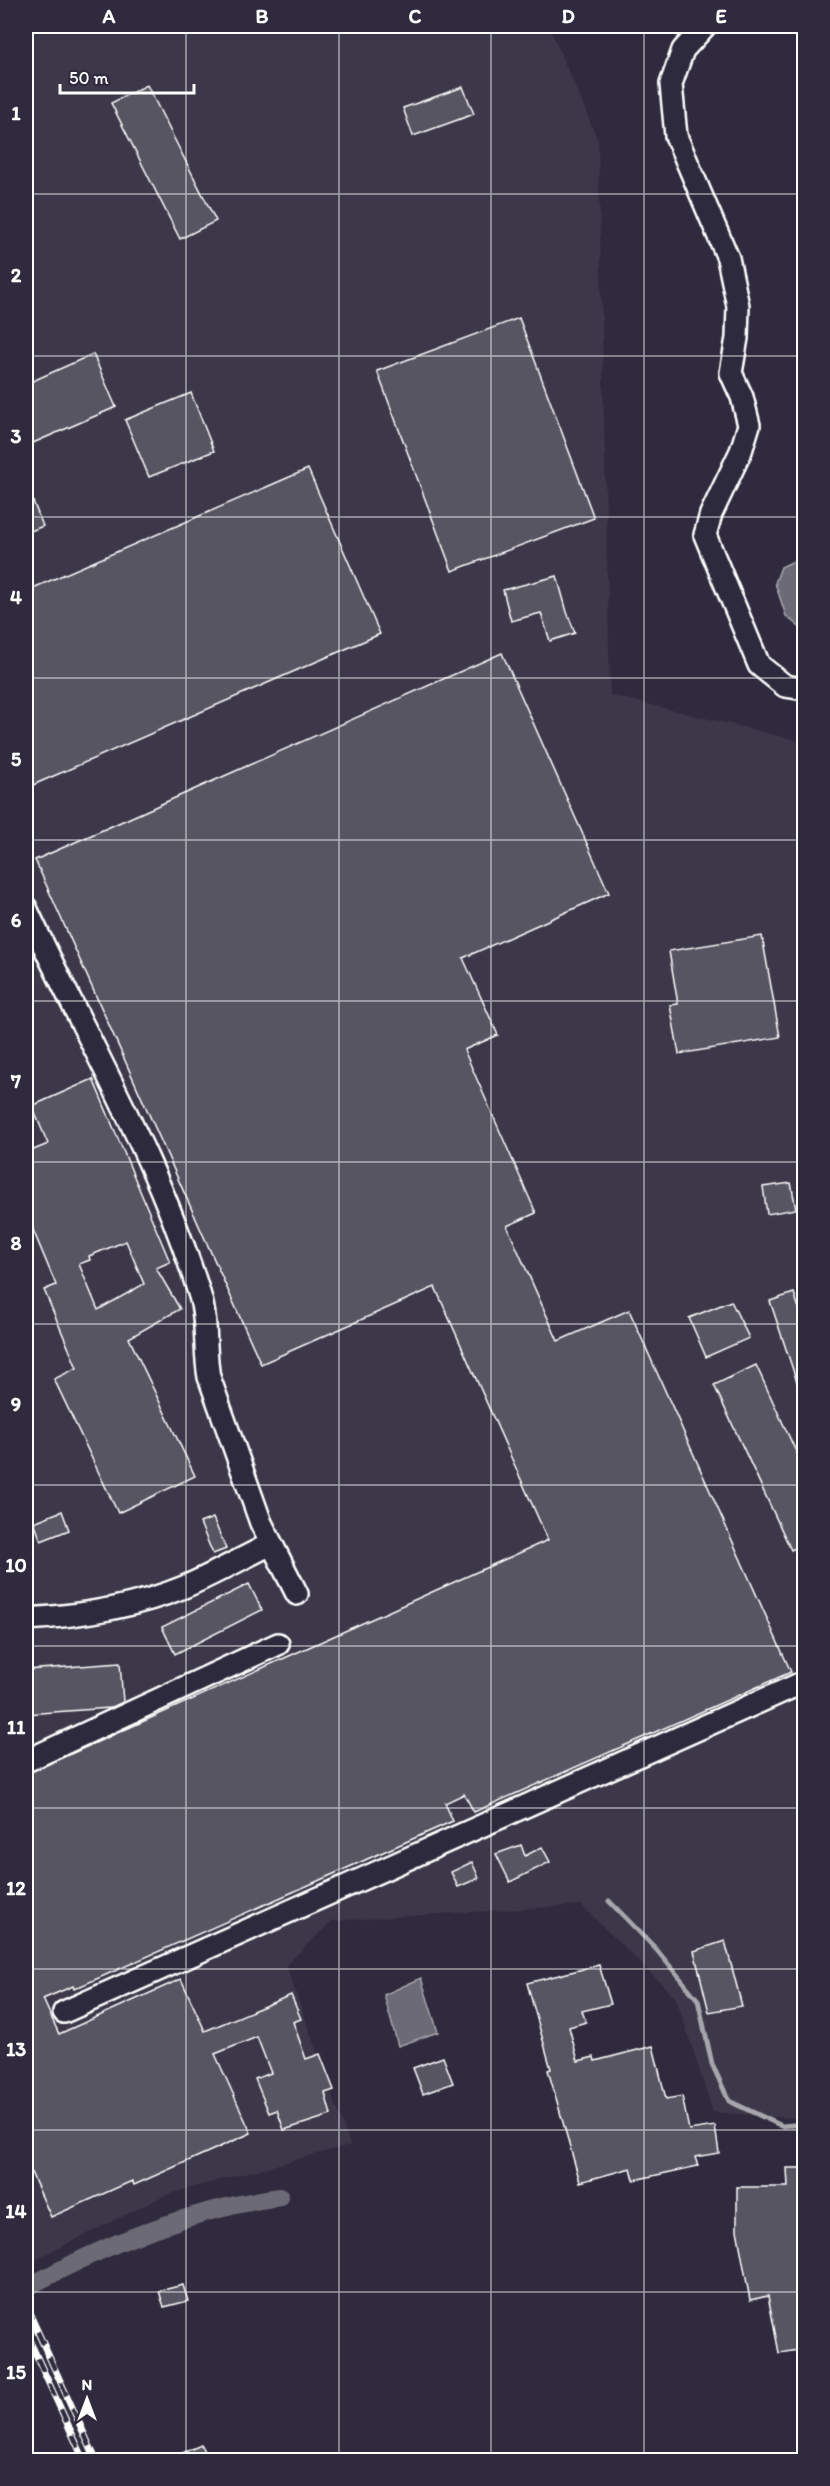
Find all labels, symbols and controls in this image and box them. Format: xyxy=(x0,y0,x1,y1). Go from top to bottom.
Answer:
text: A xyxy=(102,4,116,28)
text: B xyxy=(256,4,269,28)
text: C xyxy=(409,4,422,28)
text: D xyxy=(561,4,575,28)
text: E xyxy=(715,4,727,28)
scale bar xyxy=(60,57,194,95)
text: 50 m xyxy=(69,67,109,89)
text: 1 xyxy=(11,101,21,125)
text: 2 xyxy=(11,263,22,287)
text: 3 xyxy=(11,424,22,448)
text: 4 xyxy=(10,585,22,609)
text: 5 xyxy=(11,747,22,771)
text: 6 xyxy=(11,908,22,932)
text: 7 xyxy=(10,1069,21,1093)
text: 8 xyxy=(11,1231,22,1255)
text: 9 xyxy=(11,1392,21,1416)
text: 10 xyxy=(5,1553,27,1577)
text: 11 xyxy=(7,1715,26,1739)
text: 12 xyxy=(6,1876,26,1900)
text: 13 xyxy=(6,2037,26,2061)
text: 14 xyxy=(5,2199,27,2223)
text: 15 xyxy=(6,2360,26,2384)
north arrow xyxy=(57,2369,117,2429)
text: N xyxy=(82,2375,92,2394)

